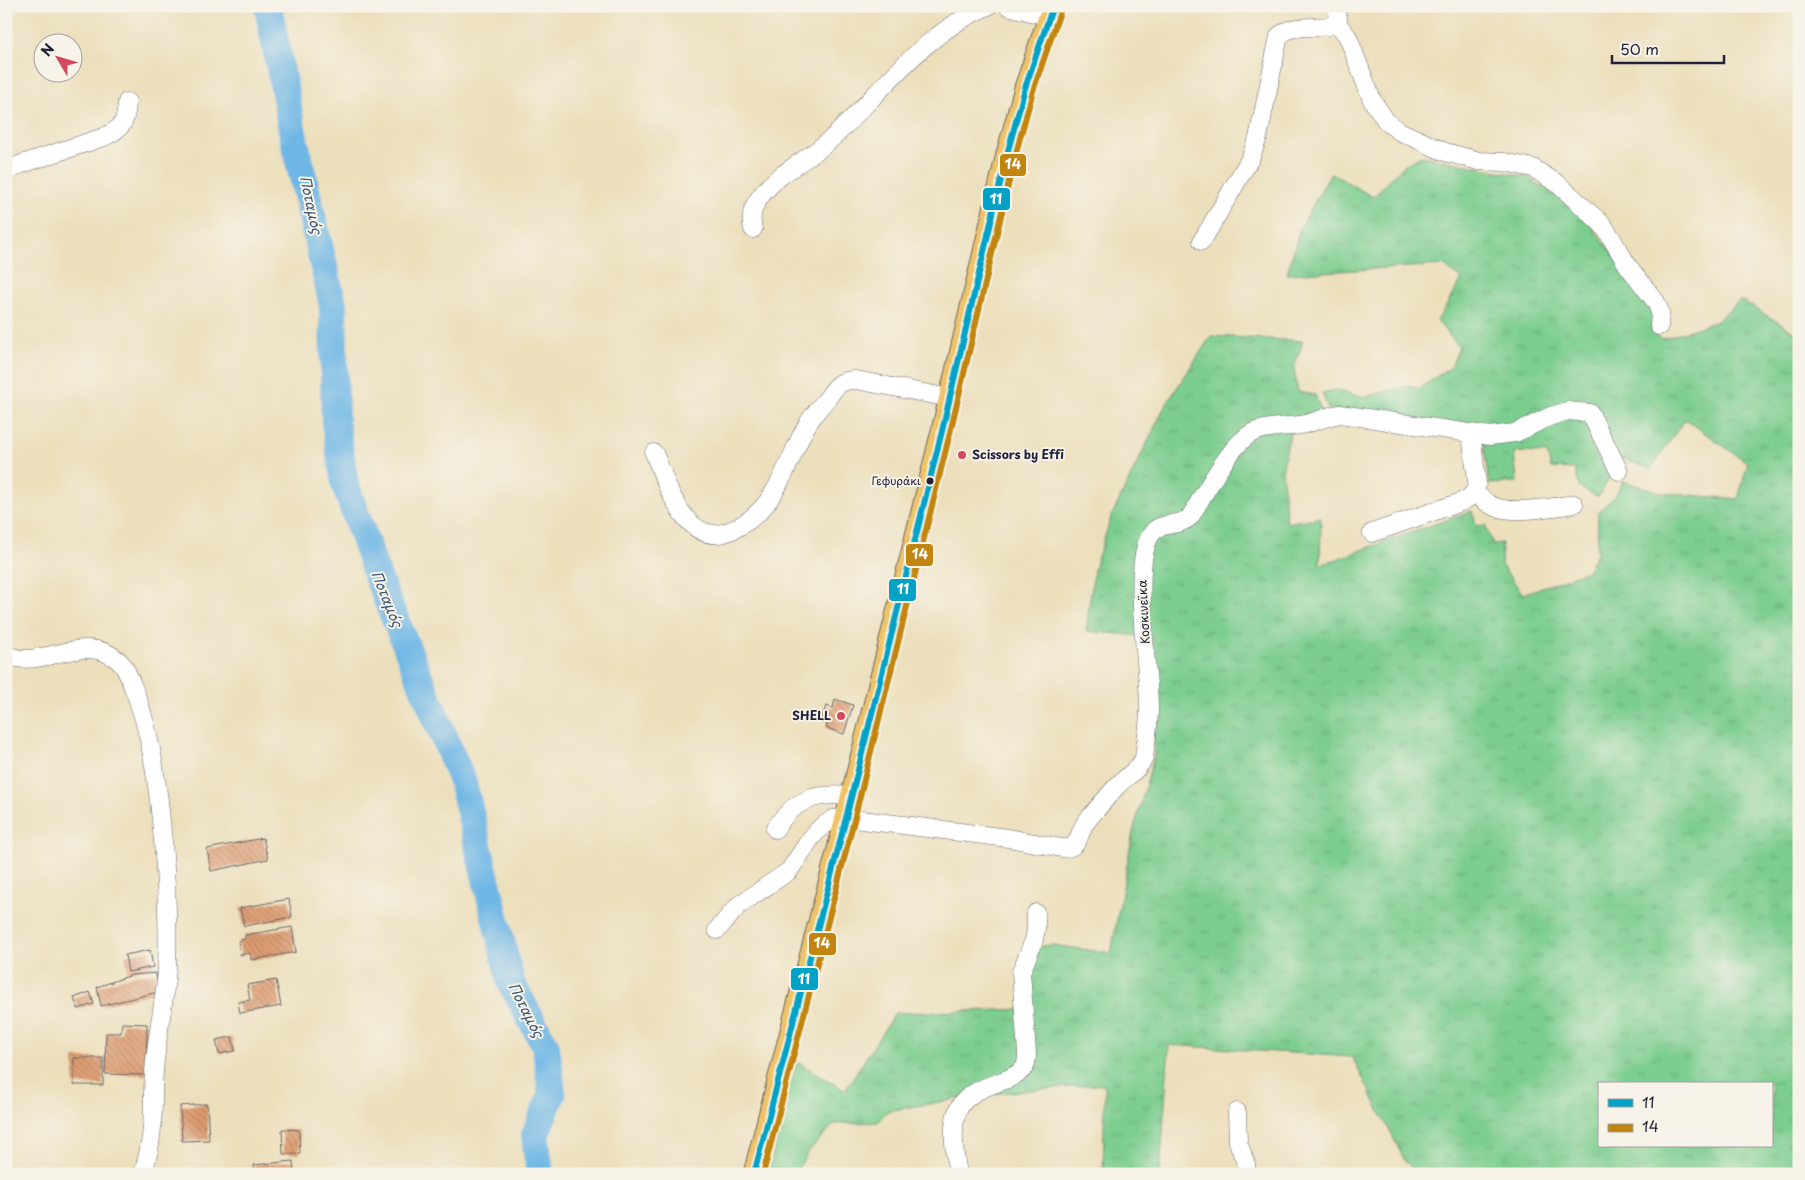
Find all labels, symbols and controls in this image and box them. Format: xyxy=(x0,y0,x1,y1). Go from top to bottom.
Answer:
north arrow xyxy=(32,32,82,82)
scale bar xyxy=(1612,32,1725,64)
text: 50 m xyxy=(1620,37,1659,60)
text: N xyxy=(36,39,59,61)
line badge: 14 xyxy=(999,153,1027,177)
text: 14 xyxy=(1005,153,1022,174)
water label: Ποταμός xyxy=(295,174,328,238)
line badge: 11 xyxy=(982,187,1011,211)
text: 11 xyxy=(990,188,1002,209)
place label: Scissors by Effi xyxy=(972,445,1064,463)
marker: Scissors by Effi xyxy=(956,449,968,461)
place label: Γεφυράκι xyxy=(871,472,921,489)
marker: Γεφυράκι xyxy=(925,476,935,486)
line badge: 14 xyxy=(905,543,934,567)
text: 14 xyxy=(912,543,929,564)
water label: Ποταμός xyxy=(367,568,409,632)
line badge: 11 xyxy=(888,578,917,602)
text: 11 xyxy=(897,578,909,599)
street label: Κοσκινεϊκα xyxy=(1132,579,1154,645)
place label: SHELL xyxy=(792,706,831,724)
marker: SHELL xyxy=(835,710,847,722)
line badge: 14 xyxy=(808,932,837,956)
text: 14 xyxy=(814,932,831,953)
line badge: 11 xyxy=(790,967,819,991)
text: 11 xyxy=(798,968,810,989)
water label: Ποταμός xyxy=(504,979,550,1042)
legend xyxy=(1598,1082,1772,1148)
text: 11 xyxy=(1642,1090,1655,1113)
text: 14 xyxy=(1642,1114,1659,1137)

